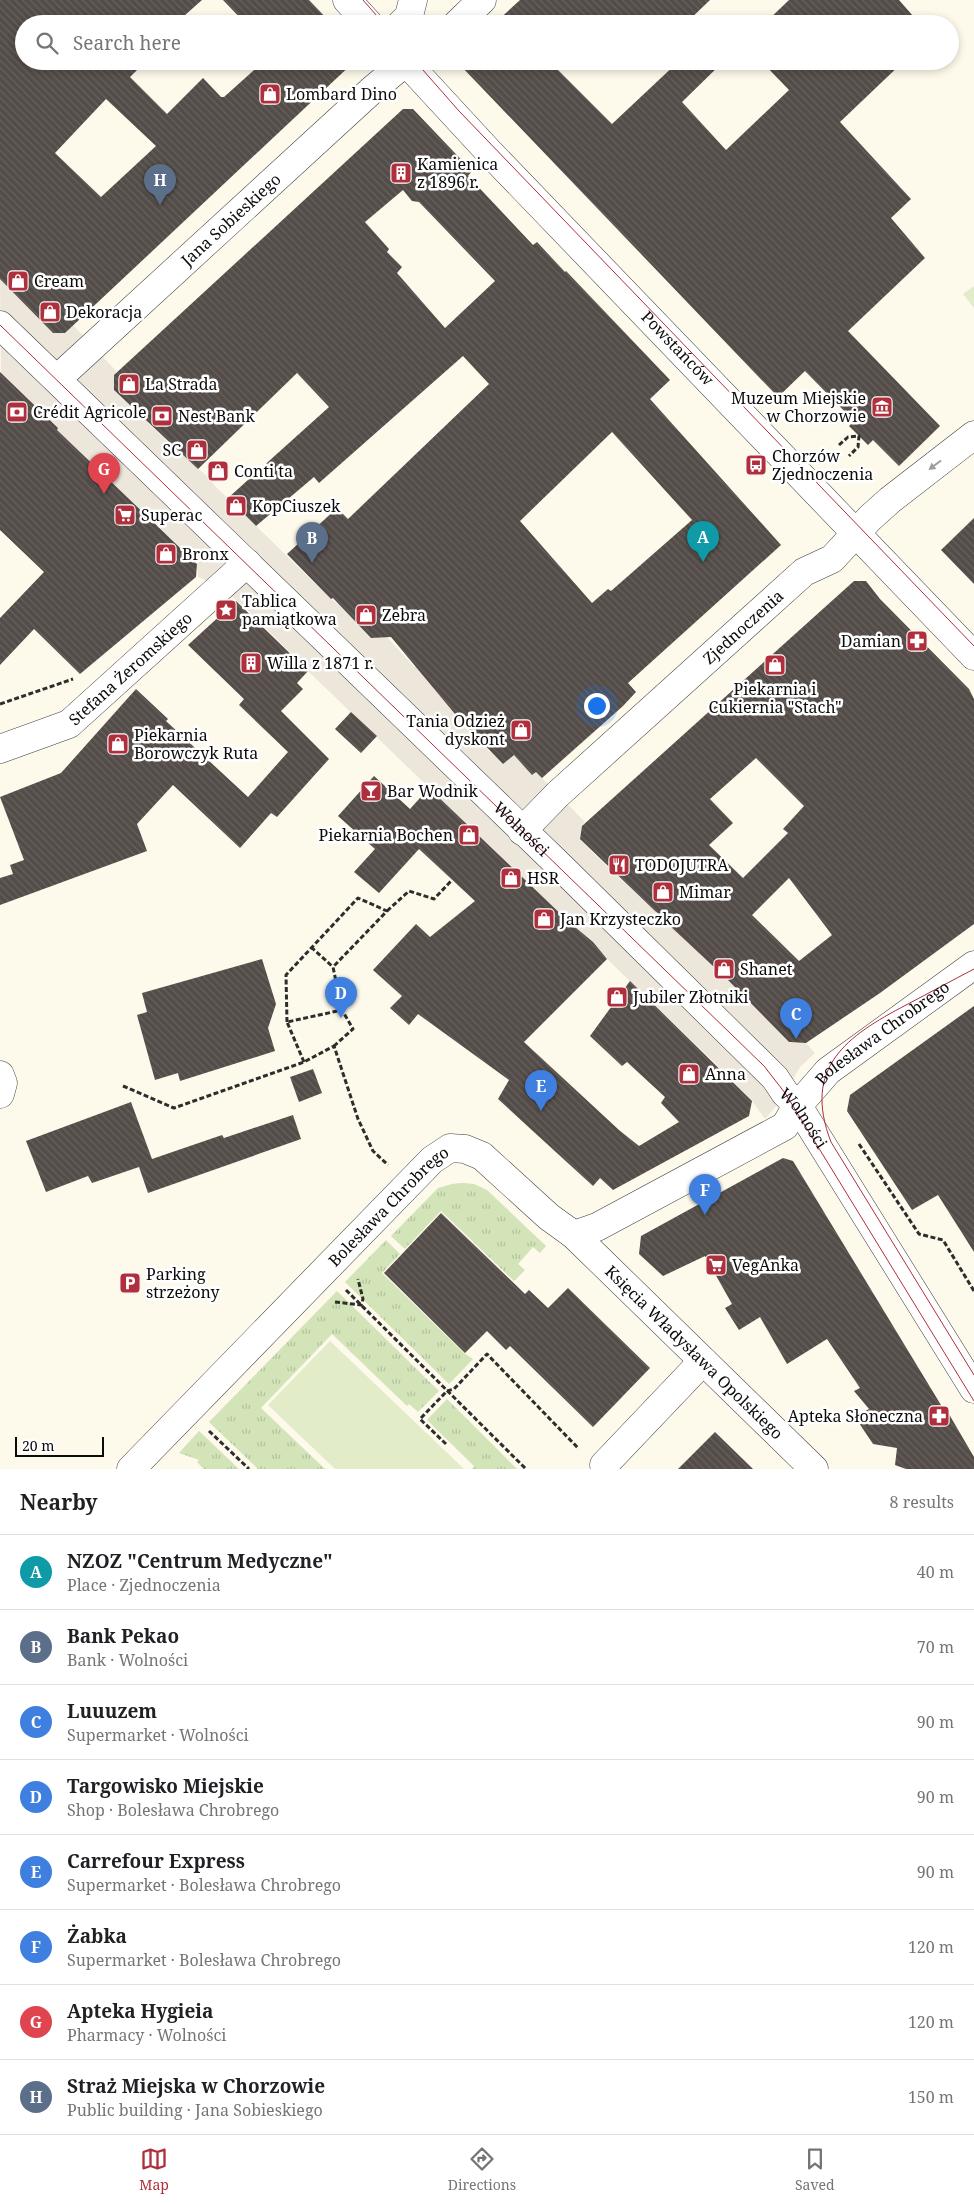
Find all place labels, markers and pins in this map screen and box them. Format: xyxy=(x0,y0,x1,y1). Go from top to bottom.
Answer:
shop icon: Lombard Dino xyxy=(258,82,282,106)
place label: Lombard Dino xyxy=(286,83,397,105)
place label: Kamienica z 1896 r. xyxy=(417,153,498,193)
building icon: Kamienica z 1896 r. xyxy=(389,161,413,185)
pin: H xyxy=(144,164,176,205)
shop icon: Cream xyxy=(6,269,30,293)
place label: Cream xyxy=(34,270,84,292)
shop icon: Dekoracja xyxy=(38,300,62,324)
place label: Dekoracja xyxy=(66,301,142,323)
shop icon: La Strada xyxy=(117,372,141,396)
place label: La Strada xyxy=(145,373,218,395)
place label: Muzeum Miejskie w Chorzowie xyxy=(731,387,866,427)
museum icon: Muzeum Miejskie w Chorzowie xyxy=(870,395,894,419)
bank icon: Crédit Agricole xyxy=(5,400,29,424)
place label: Crédit Agricole xyxy=(33,401,147,423)
bank icon: Nest Bank xyxy=(150,404,174,428)
place label: Nest Bank xyxy=(178,405,256,427)
shop icon: SC xyxy=(185,438,209,462)
place label: SC xyxy=(162,439,181,461)
place label: Chorzów Zjednoczenia xyxy=(772,445,873,485)
pin: G xyxy=(88,453,120,494)
bus stop icon: Chorzów Zjednoczenia xyxy=(744,453,768,477)
shop icon: Conti ta xyxy=(206,459,230,483)
place label: Conti ta xyxy=(234,460,293,482)
shop icon: KopCiuszek xyxy=(224,494,248,518)
place label: KopCiuszek xyxy=(252,495,341,517)
supermarket icon: Superac xyxy=(113,503,137,527)
place label: Superac xyxy=(141,504,202,526)
pin: A xyxy=(687,521,719,562)
pin: B xyxy=(296,522,328,563)
shop icon: Bronx xyxy=(154,542,178,566)
place label: Bronx xyxy=(182,543,230,565)
place label: Tablica pamiątkowa xyxy=(242,590,337,630)
place icon: Tablica pamiątkowa xyxy=(214,598,238,622)
shop icon: Zebra xyxy=(354,603,378,627)
place label: Zebra xyxy=(382,604,426,626)
pharmacy icon: Damian xyxy=(905,629,929,653)
place label: Damian xyxy=(841,630,901,652)
building icon: Willa z 1871 r. xyxy=(239,651,263,675)
place label: Willa z 1871 r. xyxy=(267,652,374,674)
shop icon: Piekarnia i Cukiernia "Stach" xyxy=(763,653,787,677)
place label: Piekarnia i Cukiernia "Stach" xyxy=(709,678,841,718)
place label: Tania Odzież dyskont xyxy=(406,710,505,750)
shop icon: Tania Odzież dyskont xyxy=(509,718,533,742)
place label: Piekarnia Borowczyk Ruta xyxy=(134,724,258,764)
shop icon: Piekarnia Borowczyk Ruta xyxy=(106,732,130,756)
bar icon: Bar Wodnik xyxy=(359,779,383,803)
place label: Bar Wodnik xyxy=(387,780,478,802)
shop icon: Piekarnia Bochen xyxy=(457,823,481,847)
place label: Piekarnia Bochen xyxy=(319,824,453,846)
restaurant icon: TODOJUTRA xyxy=(607,853,631,877)
place label: TODOJUTRA xyxy=(635,854,729,876)
shop icon: HSR xyxy=(499,866,523,890)
place label: HSR xyxy=(527,867,559,889)
shop icon: Mimar xyxy=(651,880,675,904)
place label: Mimar xyxy=(679,881,731,903)
shop icon: Jan Krzysteczko xyxy=(532,907,556,931)
place label: Jan Krzysteczko xyxy=(559,908,681,930)
shop icon: Shanet xyxy=(712,957,736,981)
place label: Shanet xyxy=(740,958,793,980)
pin: D xyxy=(325,977,357,1018)
shop icon: Jubiler Złotniki xyxy=(605,985,629,1009)
place label: Jubiler Złotniki xyxy=(632,986,748,1008)
pin: C xyxy=(780,998,812,1039)
shop icon: Anna xyxy=(677,1062,701,1086)
place label: Anna xyxy=(705,1063,746,1085)
pin: E xyxy=(525,1070,557,1111)
pin: F xyxy=(689,1174,721,1215)
supermarket icon: VegAnka xyxy=(704,1253,728,1277)
place label: VegAnka xyxy=(732,1254,799,1276)
place label: Parking strzeżony xyxy=(146,1263,221,1303)
parking icon: Parking strzeżony xyxy=(118,1271,142,1295)
pharmacy icon: Apteka Słoneczna xyxy=(927,1404,951,1428)
place label: Apteka Słoneczna xyxy=(788,1405,923,1427)

